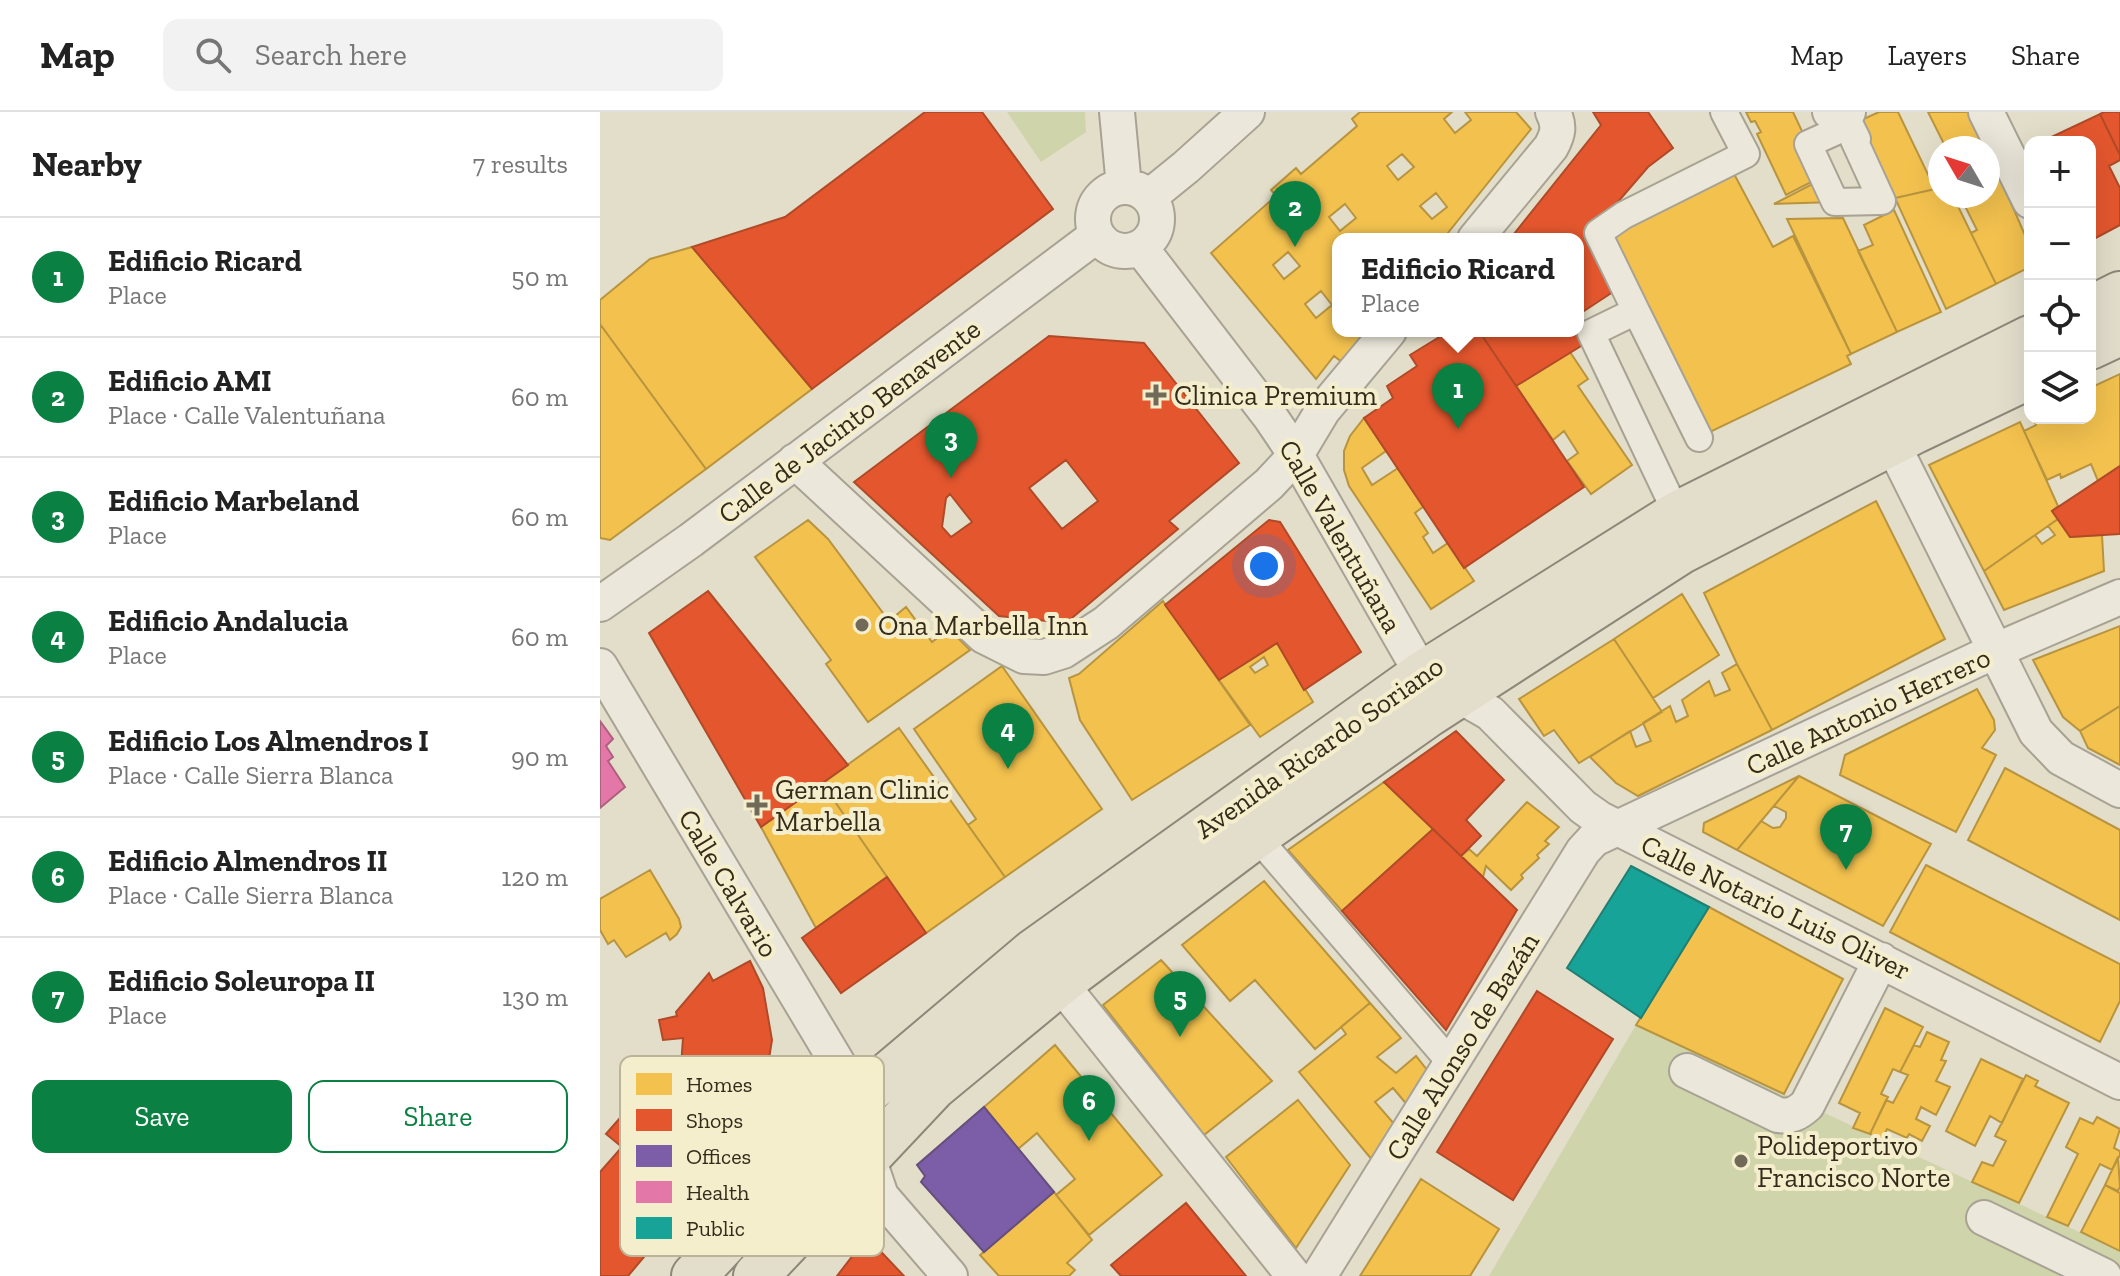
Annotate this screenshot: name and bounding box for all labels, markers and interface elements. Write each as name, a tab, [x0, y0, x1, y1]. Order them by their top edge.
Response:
search box	[163, 19, 723, 91]
text: Map	[40, 32, 115, 78]
icon: search	[191, 33, 235, 77]
text: Search here	[255, 37, 407, 73]
text: Map	[1790, 39, 1844, 72]
text: Layers	[1888, 39, 1967, 72]
text: Share	[2011, 39, 2080, 72]
north arrow	[1928, 136, 2000, 208]
map controls	[2024, 136, 2096, 424]
button: +	[2024, 136, 2096, 208]
text: Nearby	[32, 144, 142, 185]
text: 7 results	[473, 148, 568, 180]
pin: 2	[1269, 181, 1321, 247]
button: −	[2024, 208, 2096, 280]
popup	[1332, 233, 1584, 337]
text: Edificio Ricard	[108, 243, 302, 279]
text: Edificio Ricard	[1361, 251, 1555, 287]
text: 1	[53, 261, 63, 293]
text: 50 m	[511, 261, 568, 293]
text: Place	[108, 279, 167, 311]
button: locate	[2024, 280, 2096, 352]
text: Place	[1361, 287, 1420, 319]
street label: Calle de Jacinto Benavente	[712, 312, 987, 531]
button: layers	[2024, 352, 2096, 424]
text: Edificio AMI	[108, 363, 272, 399]
pin: 1	[1432, 363, 1484, 429]
place label: Clinica Premium	[1174, 379, 1377, 412]
text: 2	[51, 381, 65, 413]
text: 60 m	[511, 381, 568, 413]
marker: Clinica Premium	[1145, 384, 1167, 406]
text: Place · Calle Valentuñana	[108, 399, 386, 431]
pin: 3	[925, 412, 977, 478]
street label: Calle Valentuñana	[1272, 434, 1409, 639]
text: Edificio Marbeland	[108, 483, 359, 519]
text: 3	[51, 501, 65, 533]
text: 60 m	[511, 501, 568, 533]
text: Place	[108, 519, 167, 551]
your location	[1244, 546, 1284, 586]
text: Edificio Andalucia	[108, 603, 348, 639]
place label: Ona Marbella Inn	[878, 609, 1088, 642]
marker: Ona Marbella Inn	[853, 616, 871, 634]
text: 4	[51, 621, 65, 653]
text: 60 m	[511, 621, 568, 653]
text: Place	[108, 639, 167, 671]
street label: Calle Antonio Herrero	[1741, 640, 1995, 782]
street label: Avenida Ricardo Soriano	[1189, 649, 1450, 846]
pin: 4	[982, 703, 1034, 769]
text: Edificio Los Almendros I	[108, 723, 429, 759]
text: 5	[51, 741, 65, 773]
text: 90 m	[511, 741, 568, 773]
text: Place · Calle Sierra Blanca	[108, 759, 394, 791]
place label: German Clinic Marbella	[775, 773, 950, 838]
marker: German Clinic Marbella	[746, 794, 768, 816]
street label: Calle Calvario	[672, 803, 786, 963]
pin: 7	[1820, 804, 1872, 870]
street label: Calle Notario Luis Oliver	[1636, 828, 1916, 987]
text: Edificio Almendros II	[108, 843, 388, 879]
text: 6	[51, 861, 65, 893]
text: 120 m	[501, 861, 568, 893]
text: Place · Calle Sierra Blanca	[108, 879, 394, 911]
street label: Calle Alonso de Bazán	[1379, 926, 1546, 1166]
text: Edificio Soleuropa II	[108, 963, 375, 999]
pin: 5	[1154, 971, 1206, 1037]
text: 7	[52, 981, 64, 1013]
text: 130 m	[502, 981, 568, 1013]
text: Place	[108, 999, 167, 1031]
legend	[620, 1056, 884, 1256]
text: Homes	[686, 1071, 752, 1098]
pin: 6	[1063, 1075, 1115, 1141]
button: Save	[32, 1080, 292, 1153]
button: Share	[308, 1080, 568, 1153]
text: Shops	[686, 1107, 743, 1134]
place label: Polideportivo Francisco Norte	[1757, 1129, 1950, 1194]
text: Offices	[686, 1143, 751, 1170]
marker: Polideportivo Francisco Norte	[1732, 1152, 1750, 1170]
text: Health	[686, 1179, 750, 1206]
text: Public	[686, 1215, 745, 1242]

